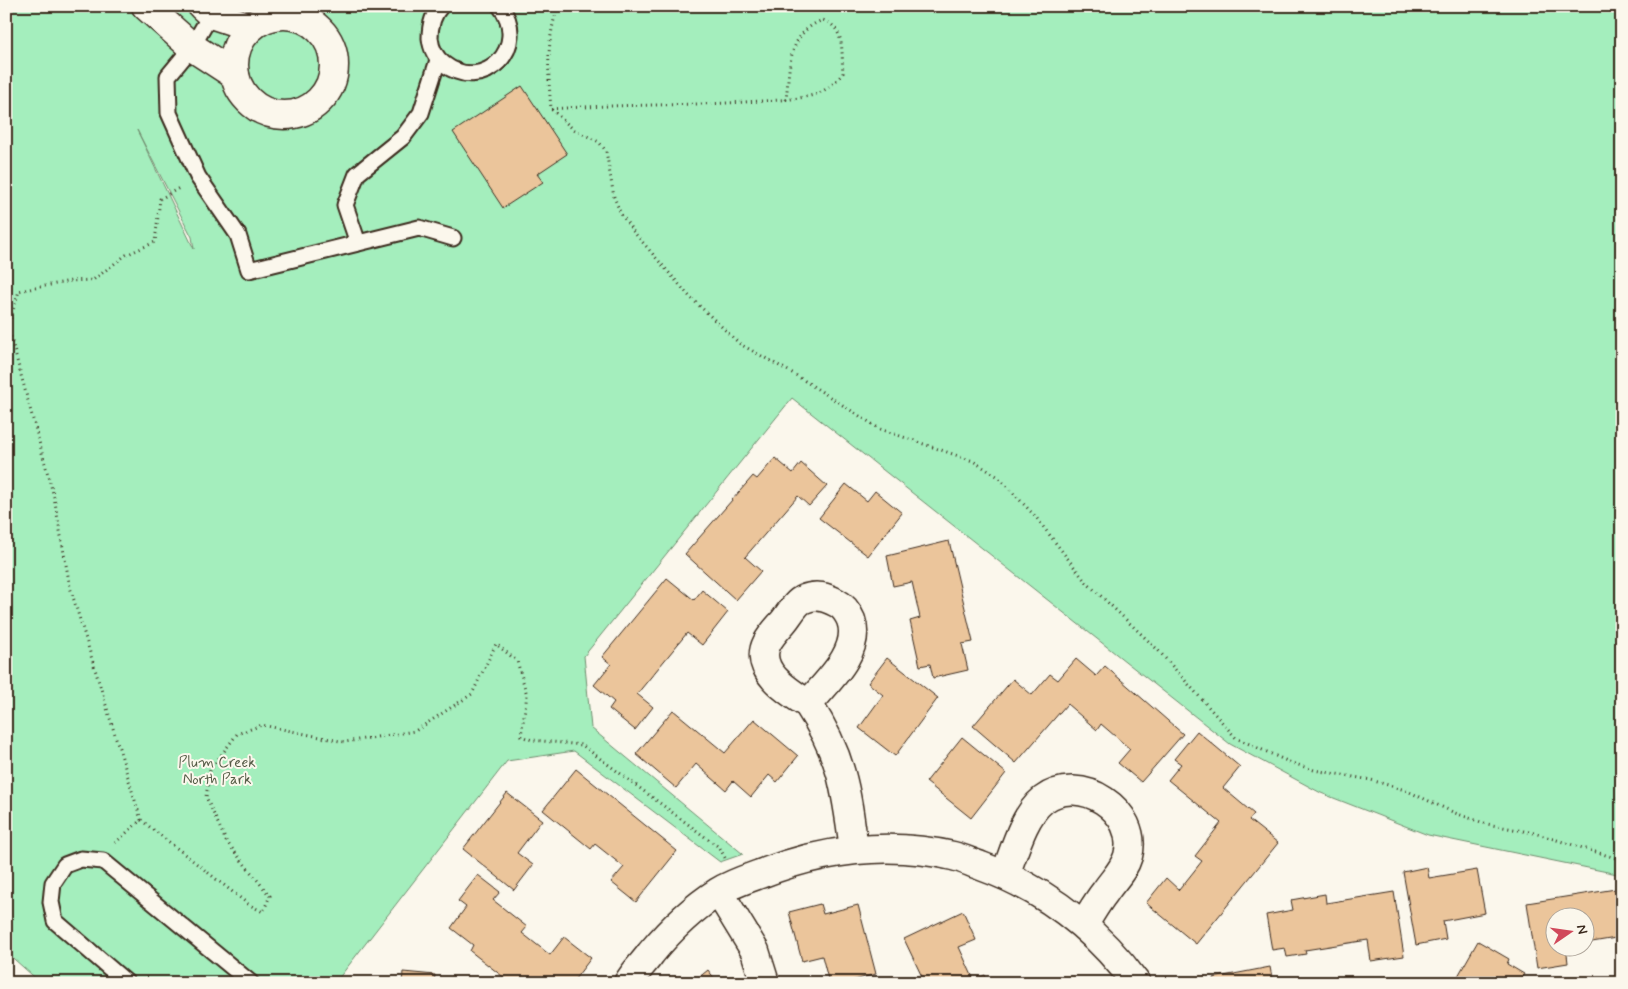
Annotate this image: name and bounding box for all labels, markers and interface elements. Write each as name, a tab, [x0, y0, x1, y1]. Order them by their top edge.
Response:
park label: Plum Creek North Park	[178, 753, 256, 790]
north arrow	[1546, 906, 1596, 956]
text: N	[1572, 923, 1592, 936]

